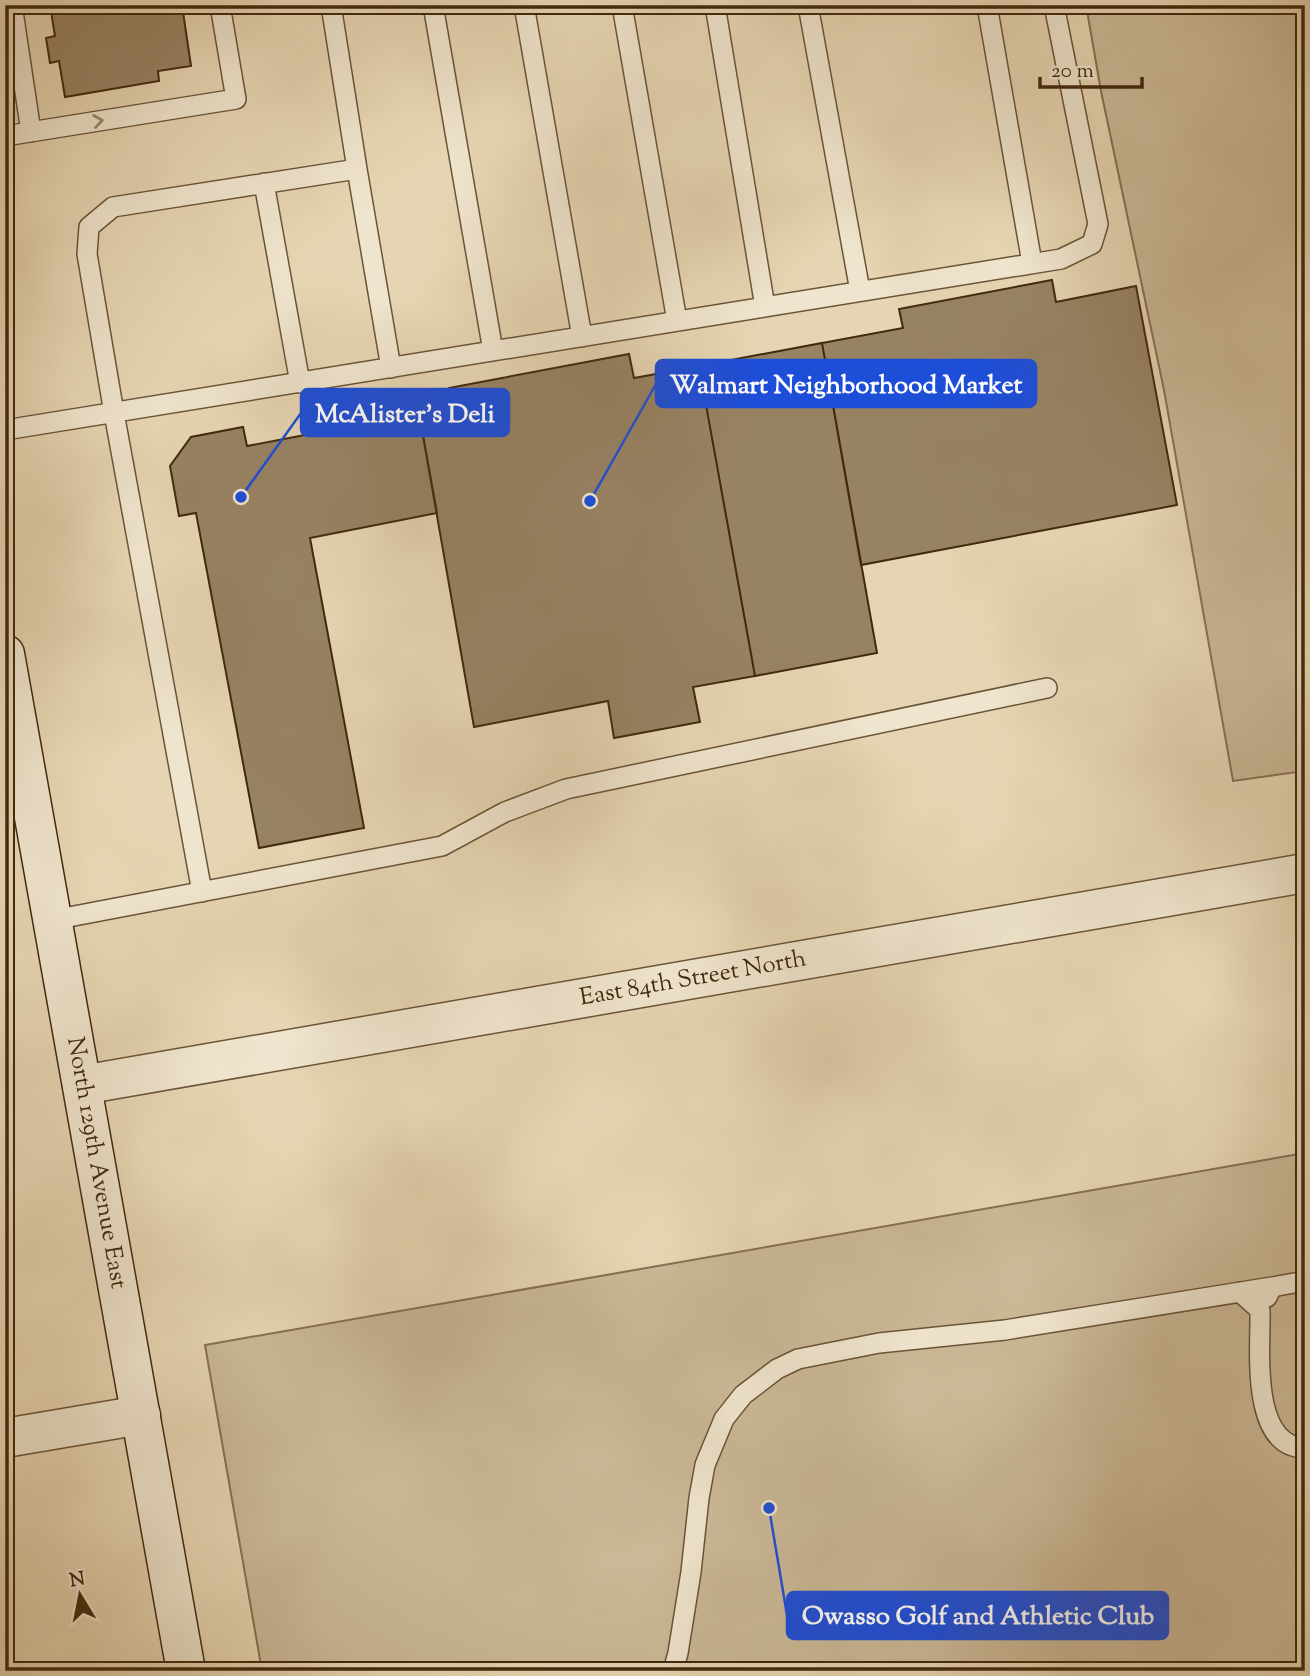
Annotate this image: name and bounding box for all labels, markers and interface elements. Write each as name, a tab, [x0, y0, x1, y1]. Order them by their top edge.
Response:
scale bar	[1040, 46, 1142, 90]
text: 20 m	[1051, 57, 1094, 87]
one-way arrow	[92, 114, 104, 129]
callout: Walmart Neighborhood Market	[656, 360, 1036, 407]
text: Walmart Neighborhood Market	[670, 368, 1022, 405]
callout: McAlister's Deli	[301, 389, 509, 436]
text: McAlister's Deli	[315, 397, 495, 434]
street label: East 84th Street North	[577, 942, 809, 1016]
street label: North 129th Avenue East	[57, 1034, 135, 1292]
north arrow	[46, 1560, 116, 1630]
text: N	[68, 1566, 87, 1595]
callout: Owasso Golf and Athletic Club	[787, 1592, 1168, 1639]
text: Owasso Golf and Athletic Club	[802, 1599, 1154, 1636]

